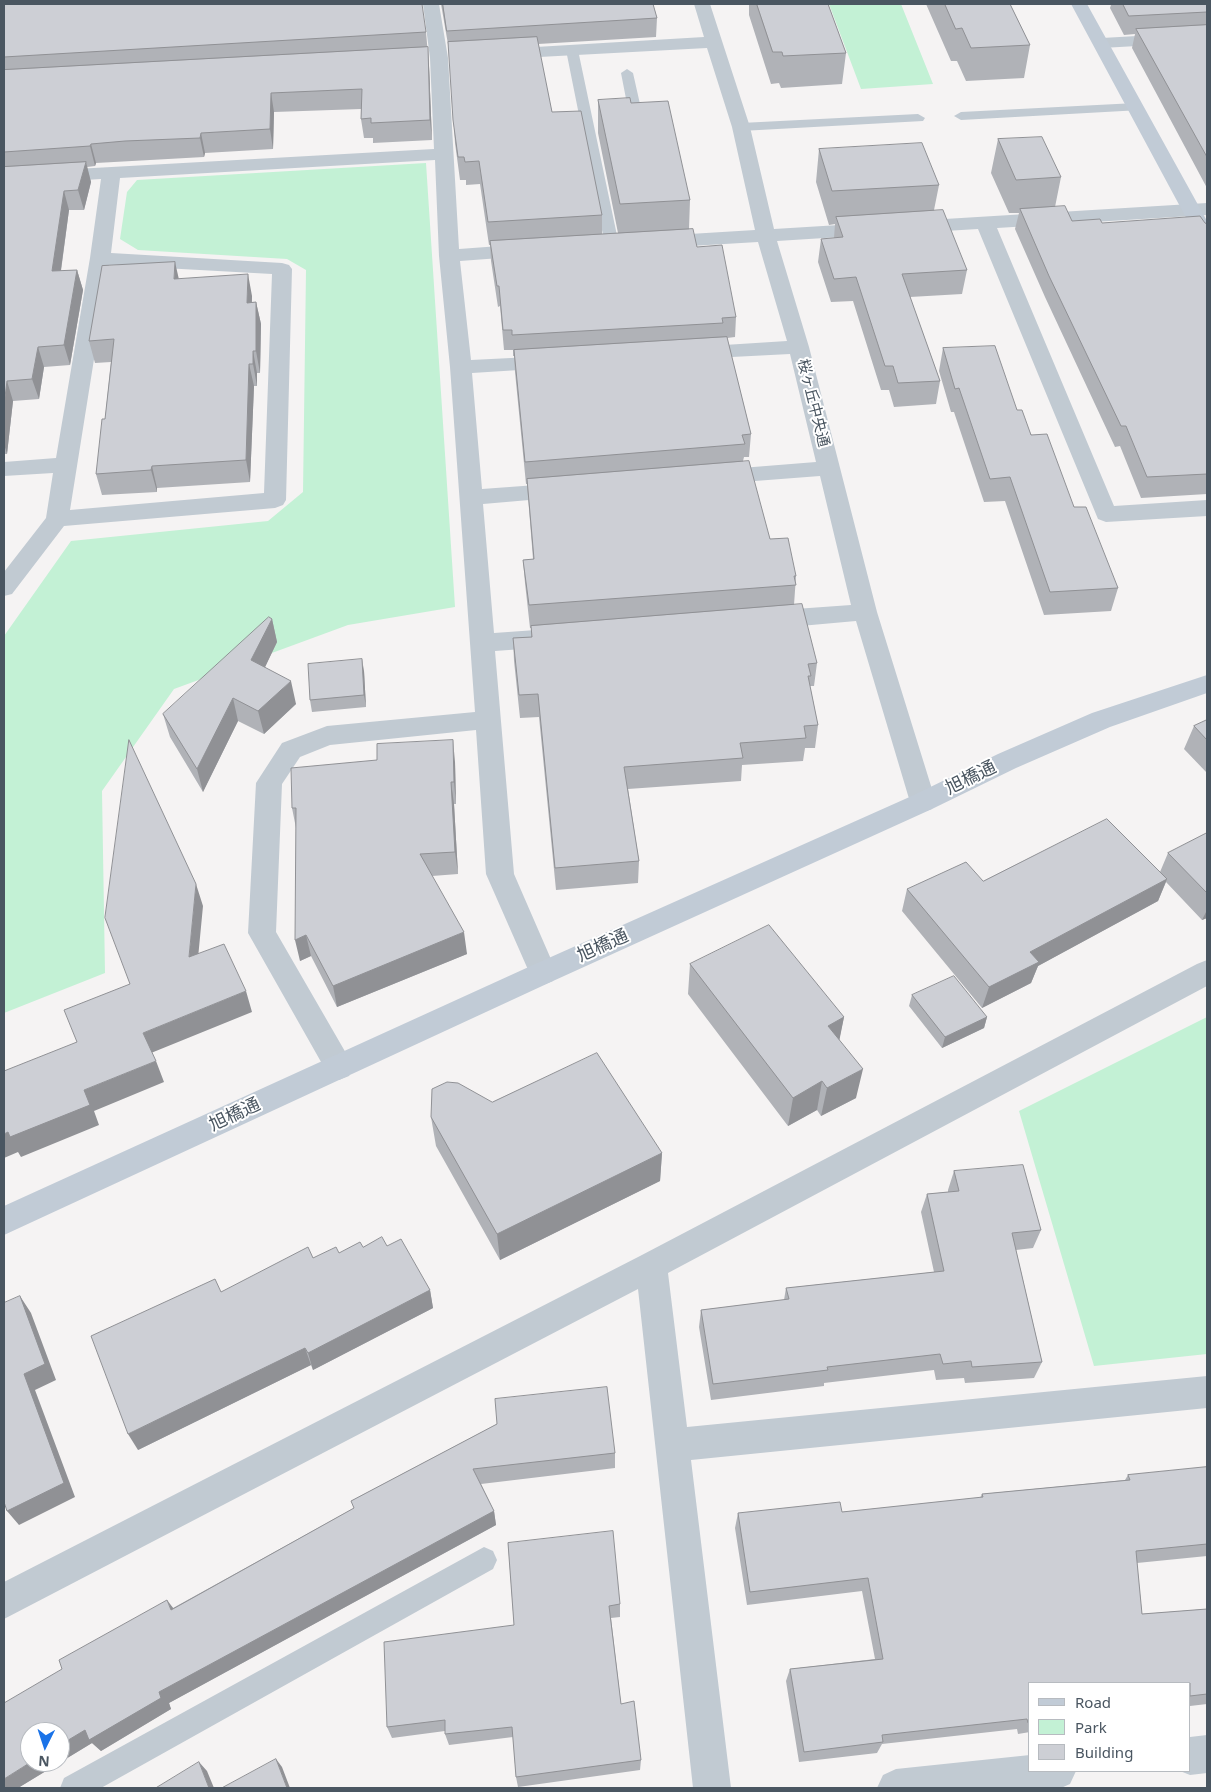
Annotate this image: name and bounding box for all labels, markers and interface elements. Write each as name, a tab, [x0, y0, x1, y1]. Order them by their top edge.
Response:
street label: 桜ヶ丘中央通	[793, 357, 833, 449]
street label: 旭橋通	[942, 756, 1000, 800]
street label: 旭橋通	[574, 925, 632, 967]
street label: 旭橋通	[206, 1094, 264, 1136]
legend	[1028, 1682, 1191, 1772]
text: Road	[1075, 1692, 1111, 1712]
text: Park	[1075, 1717, 1107, 1737]
north arrow	[20, 1722, 70, 1772]
text: Building	[1075, 1742, 1133, 1762]
text: N	[38, 1752, 50, 1771]

